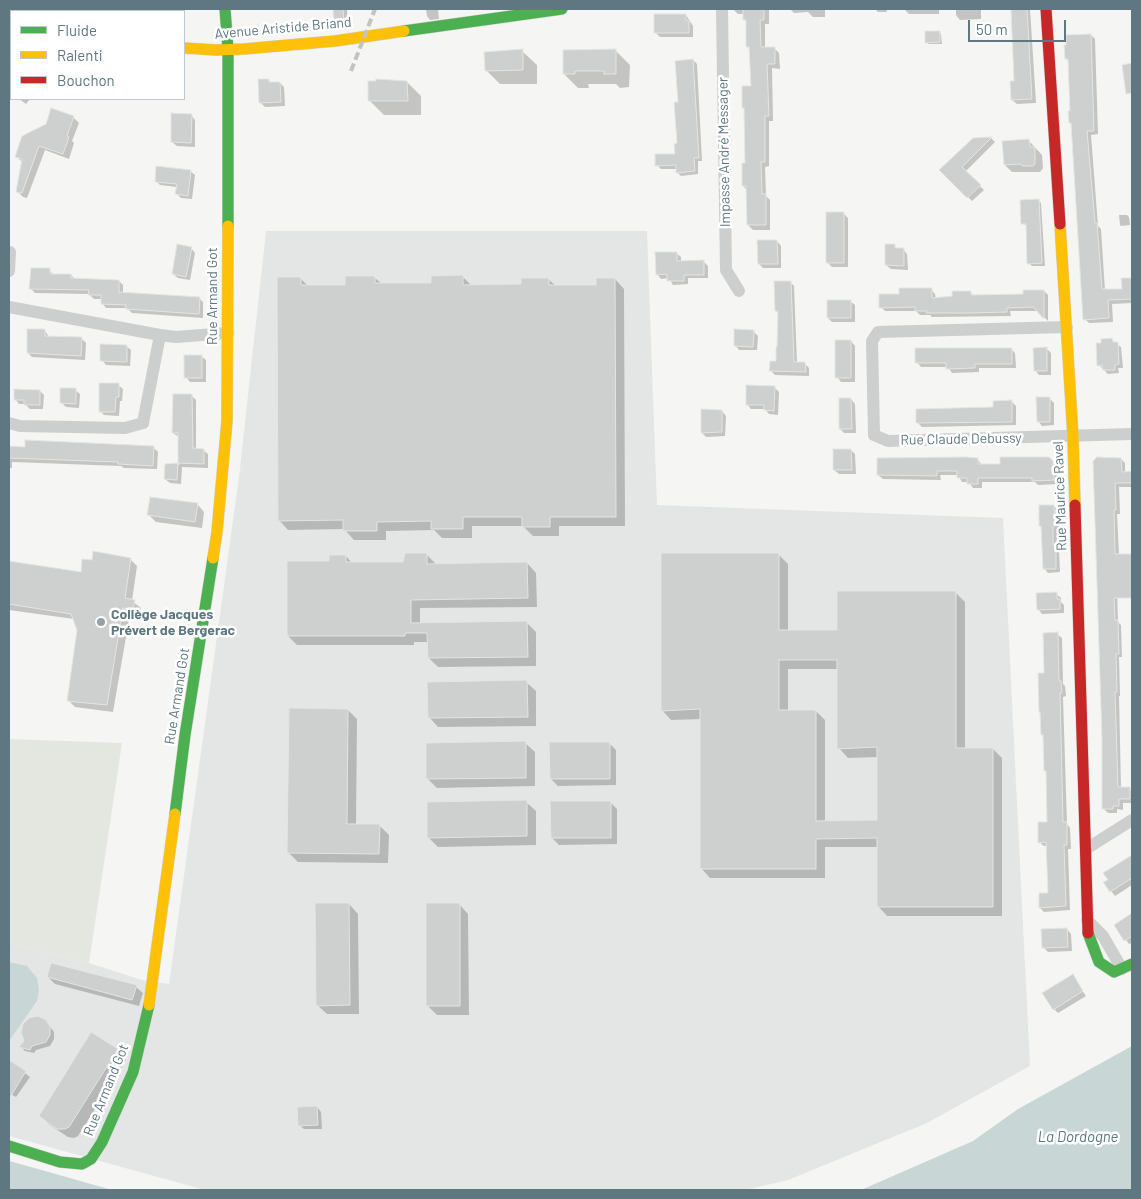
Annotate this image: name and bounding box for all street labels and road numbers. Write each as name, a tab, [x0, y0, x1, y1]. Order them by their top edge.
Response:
street label: Avenue Aristide Briand	[214, 14, 352, 42]
street label: Impasse André Messager	[714, 77, 734, 227]
street label: Rue Armand Got	[204, 247, 220, 345]
street label: Rue Claude Debussy	[900, 430, 1022, 448]
street label: Rue Maurice Ravel	[1050, 441, 1070, 551]
street label: Rue Armand Got	[161, 646, 193, 746]
street label: Rue Armand Got	[80, 1042, 132, 1138]

